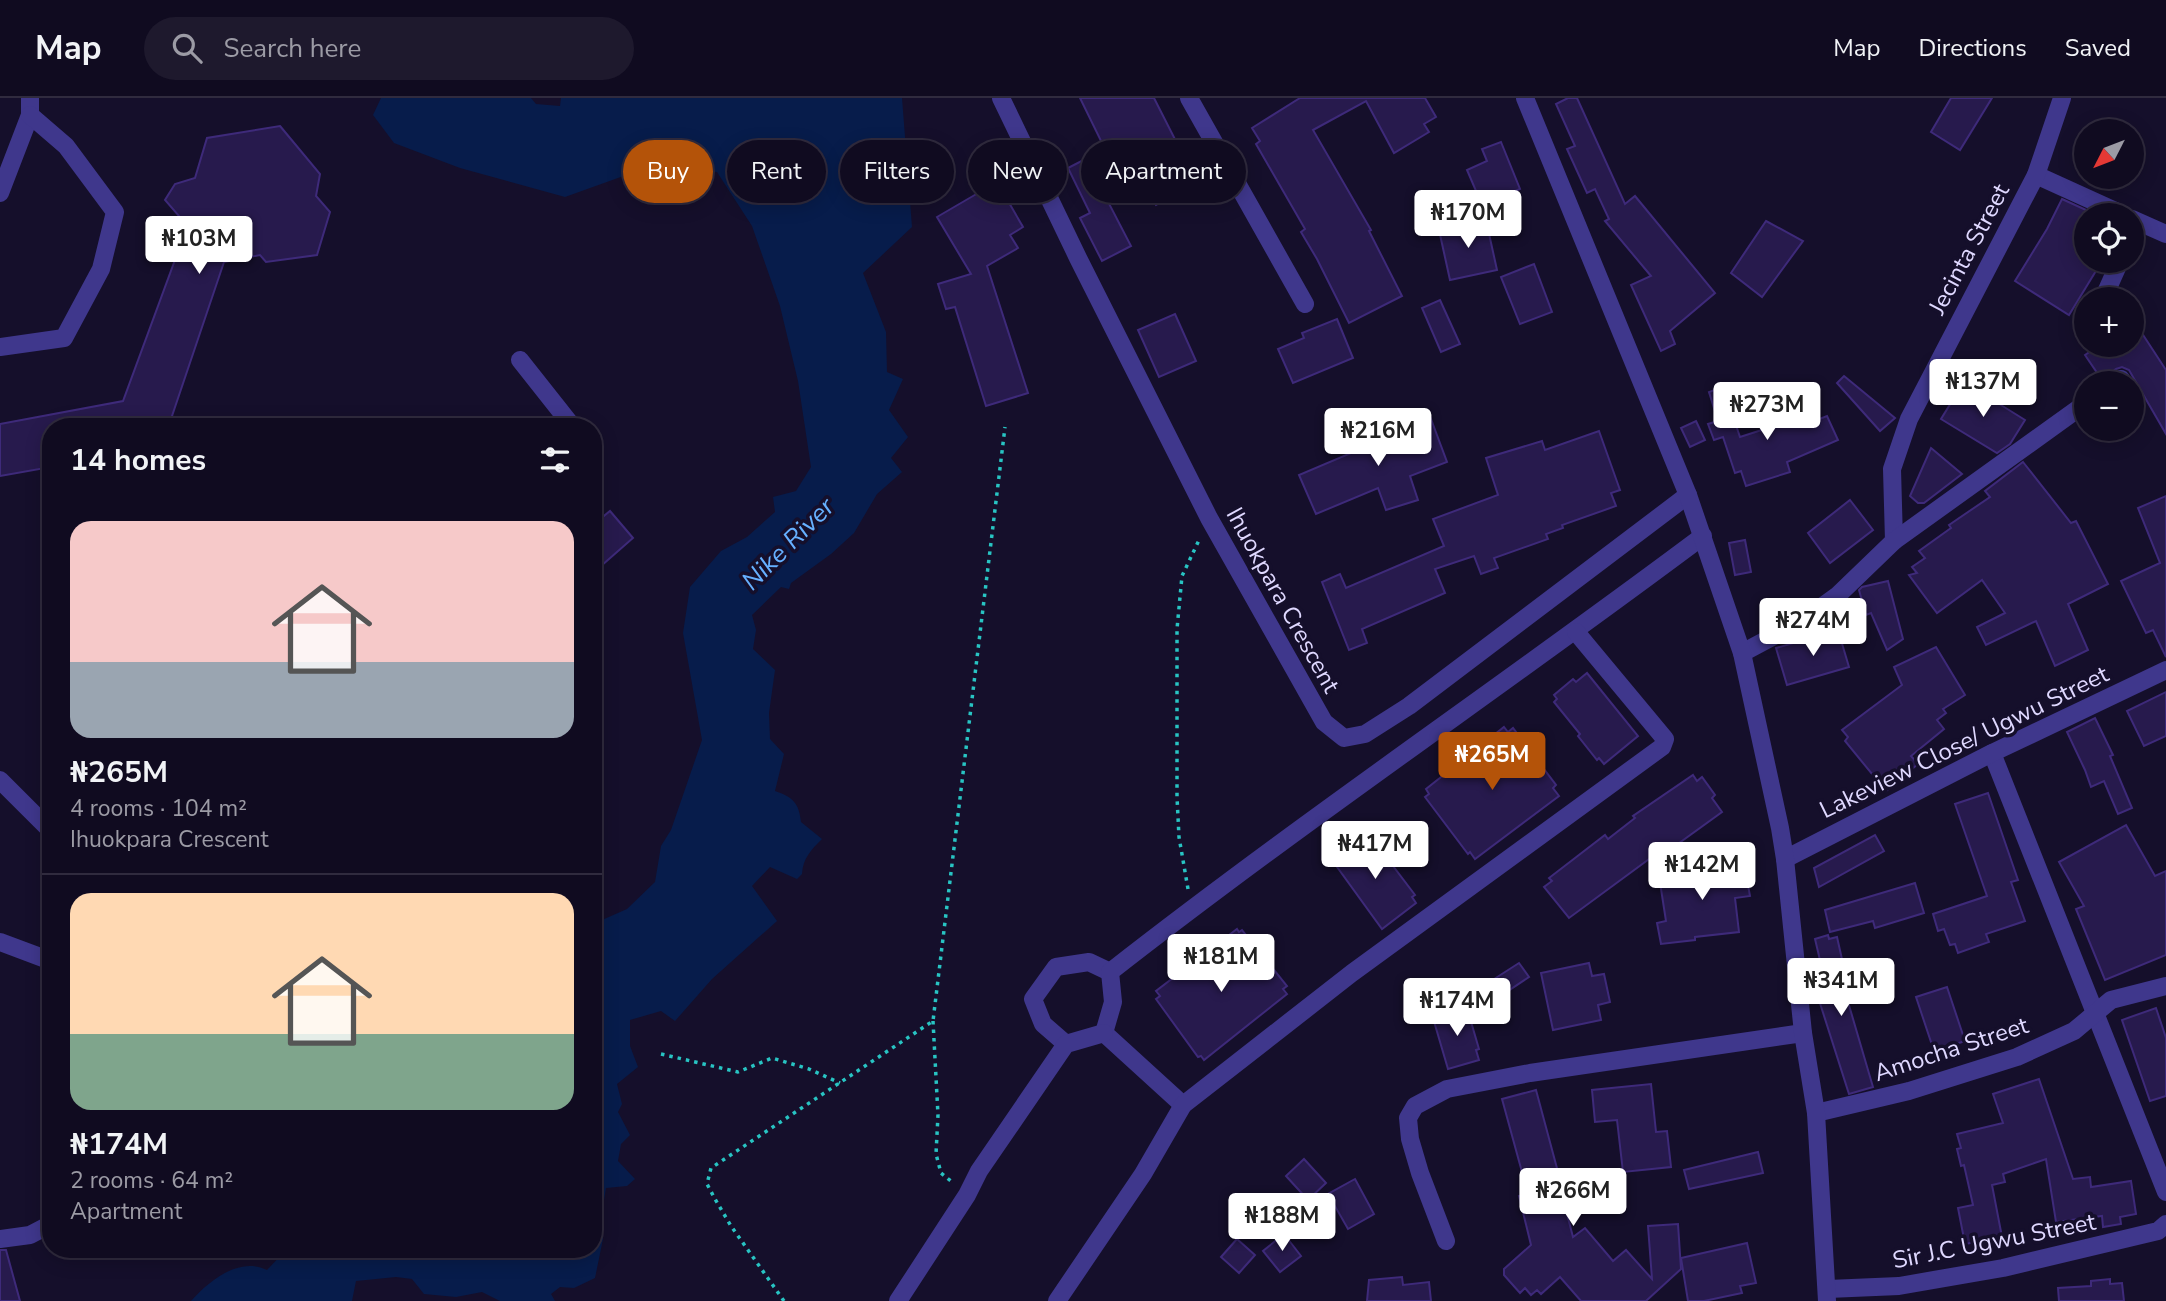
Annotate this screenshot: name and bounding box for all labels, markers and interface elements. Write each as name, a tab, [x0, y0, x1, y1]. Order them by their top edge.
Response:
search box	[144, 17, 634, 80]
text: Map	[35, 26, 102, 71]
icon: search	[168, 29, 206, 67]
text: Search here	[224, 31, 361, 66]
text: Map	[1833, 32, 1880, 64]
text: Directions	[1918, 32, 2027, 64]
text: Saved	[2065, 32, 2131, 64]
north arrow	[2074, 119, 2144, 189]
map controls	[2074, 119, 2144, 441]
chip: Buy	[623, 140, 713, 203]
chip: Rent	[727, 140, 826, 203]
chip: Filters	[840, 140, 954, 203]
chip: New	[968, 140, 1067, 203]
chip: Apartment	[1081, 140, 1246, 203]
street label: Jecinta Street	[1921, 178, 2017, 321]
pin: ₦170M	[1419, 190, 1517, 250]
text: ₦170M	[1430, 197, 1506, 228]
button: locate	[2074, 203, 2144, 273]
pin: ₦103M	[150, 216, 248, 276]
text: ₦103M	[161, 223, 237, 254]
button: +	[2074, 287, 2144, 357]
pin: ₦137M	[1934, 360, 2032, 419]
text: ₦137M	[1945, 366, 2021, 397]
button: −	[2074, 371, 2144, 441]
pin: ₦273M	[1718, 382, 1816, 442]
text: ₦273M	[1729, 389, 1805, 420]
pin: ₦216M	[1329, 408, 1427, 468]
text: ₦216M	[1340, 415, 1416, 446]
text: 14 homes	[70, 440, 206, 481]
icon: filters	[536, 441, 574, 479]
water label: Nike River	[734, 489, 843, 598]
street label: Ihuokpara Crescent	[1219, 502, 1348, 699]
icon: home	[259, 566, 385, 692]
pin: ₦274M	[1764, 598, 1862, 658]
text: ₦274M	[1775, 605, 1851, 636]
street label: Lakeview Close/ Ugwu Street	[1814, 658, 2114, 826]
pin: ₦265M	[1443, 732, 1541, 792]
text: ₦265M	[1454, 739, 1530, 770]
text: ₦265M	[70, 752, 168, 793]
text: 4 rooms · 104 m²	[70, 793, 247, 824]
pin: ₦417M	[1326, 822, 1424, 881]
text: Ihuokpara Crescent	[70, 824, 269, 855]
text: ₦417M	[1337, 828, 1413, 859]
pin: ₦142M	[1653, 842, 1751, 902]
text: ₦142M	[1664, 849, 1740, 880]
pin: ₦181M	[1172, 934, 1270, 994]
icon: home	[259, 938, 385, 1064]
text: ₦181M	[1183, 941, 1259, 972]
pin: ₦341M	[1792, 958, 1890, 1018]
text: ₦341M	[1803, 965, 1879, 996]
pin: ₦174M	[1408, 978, 1506, 1038]
text: ₦174M	[1419, 985, 1495, 1016]
street label: Amocha Street	[1870, 1009, 2033, 1089]
text: ₦174M	[70, 1124, 168, 1165]
text: 2 rooms · 64 m²	[70, 1165, 233, 1196]
pin: ₦266M	[1524, 1168, 1622, 1228]
text: ₦266M	[1535, 1175, 1611, 1206]
pin: ₦188M	[1233, 1194, 1331, 1253]
text: Apartment	[70, 1196, 182, 1227]
text: ₦188M	[1244, 1200, 1320, 1231]
street label: Sir J.C Ugwu Street	[1890, 1206, 2099, 1276]

